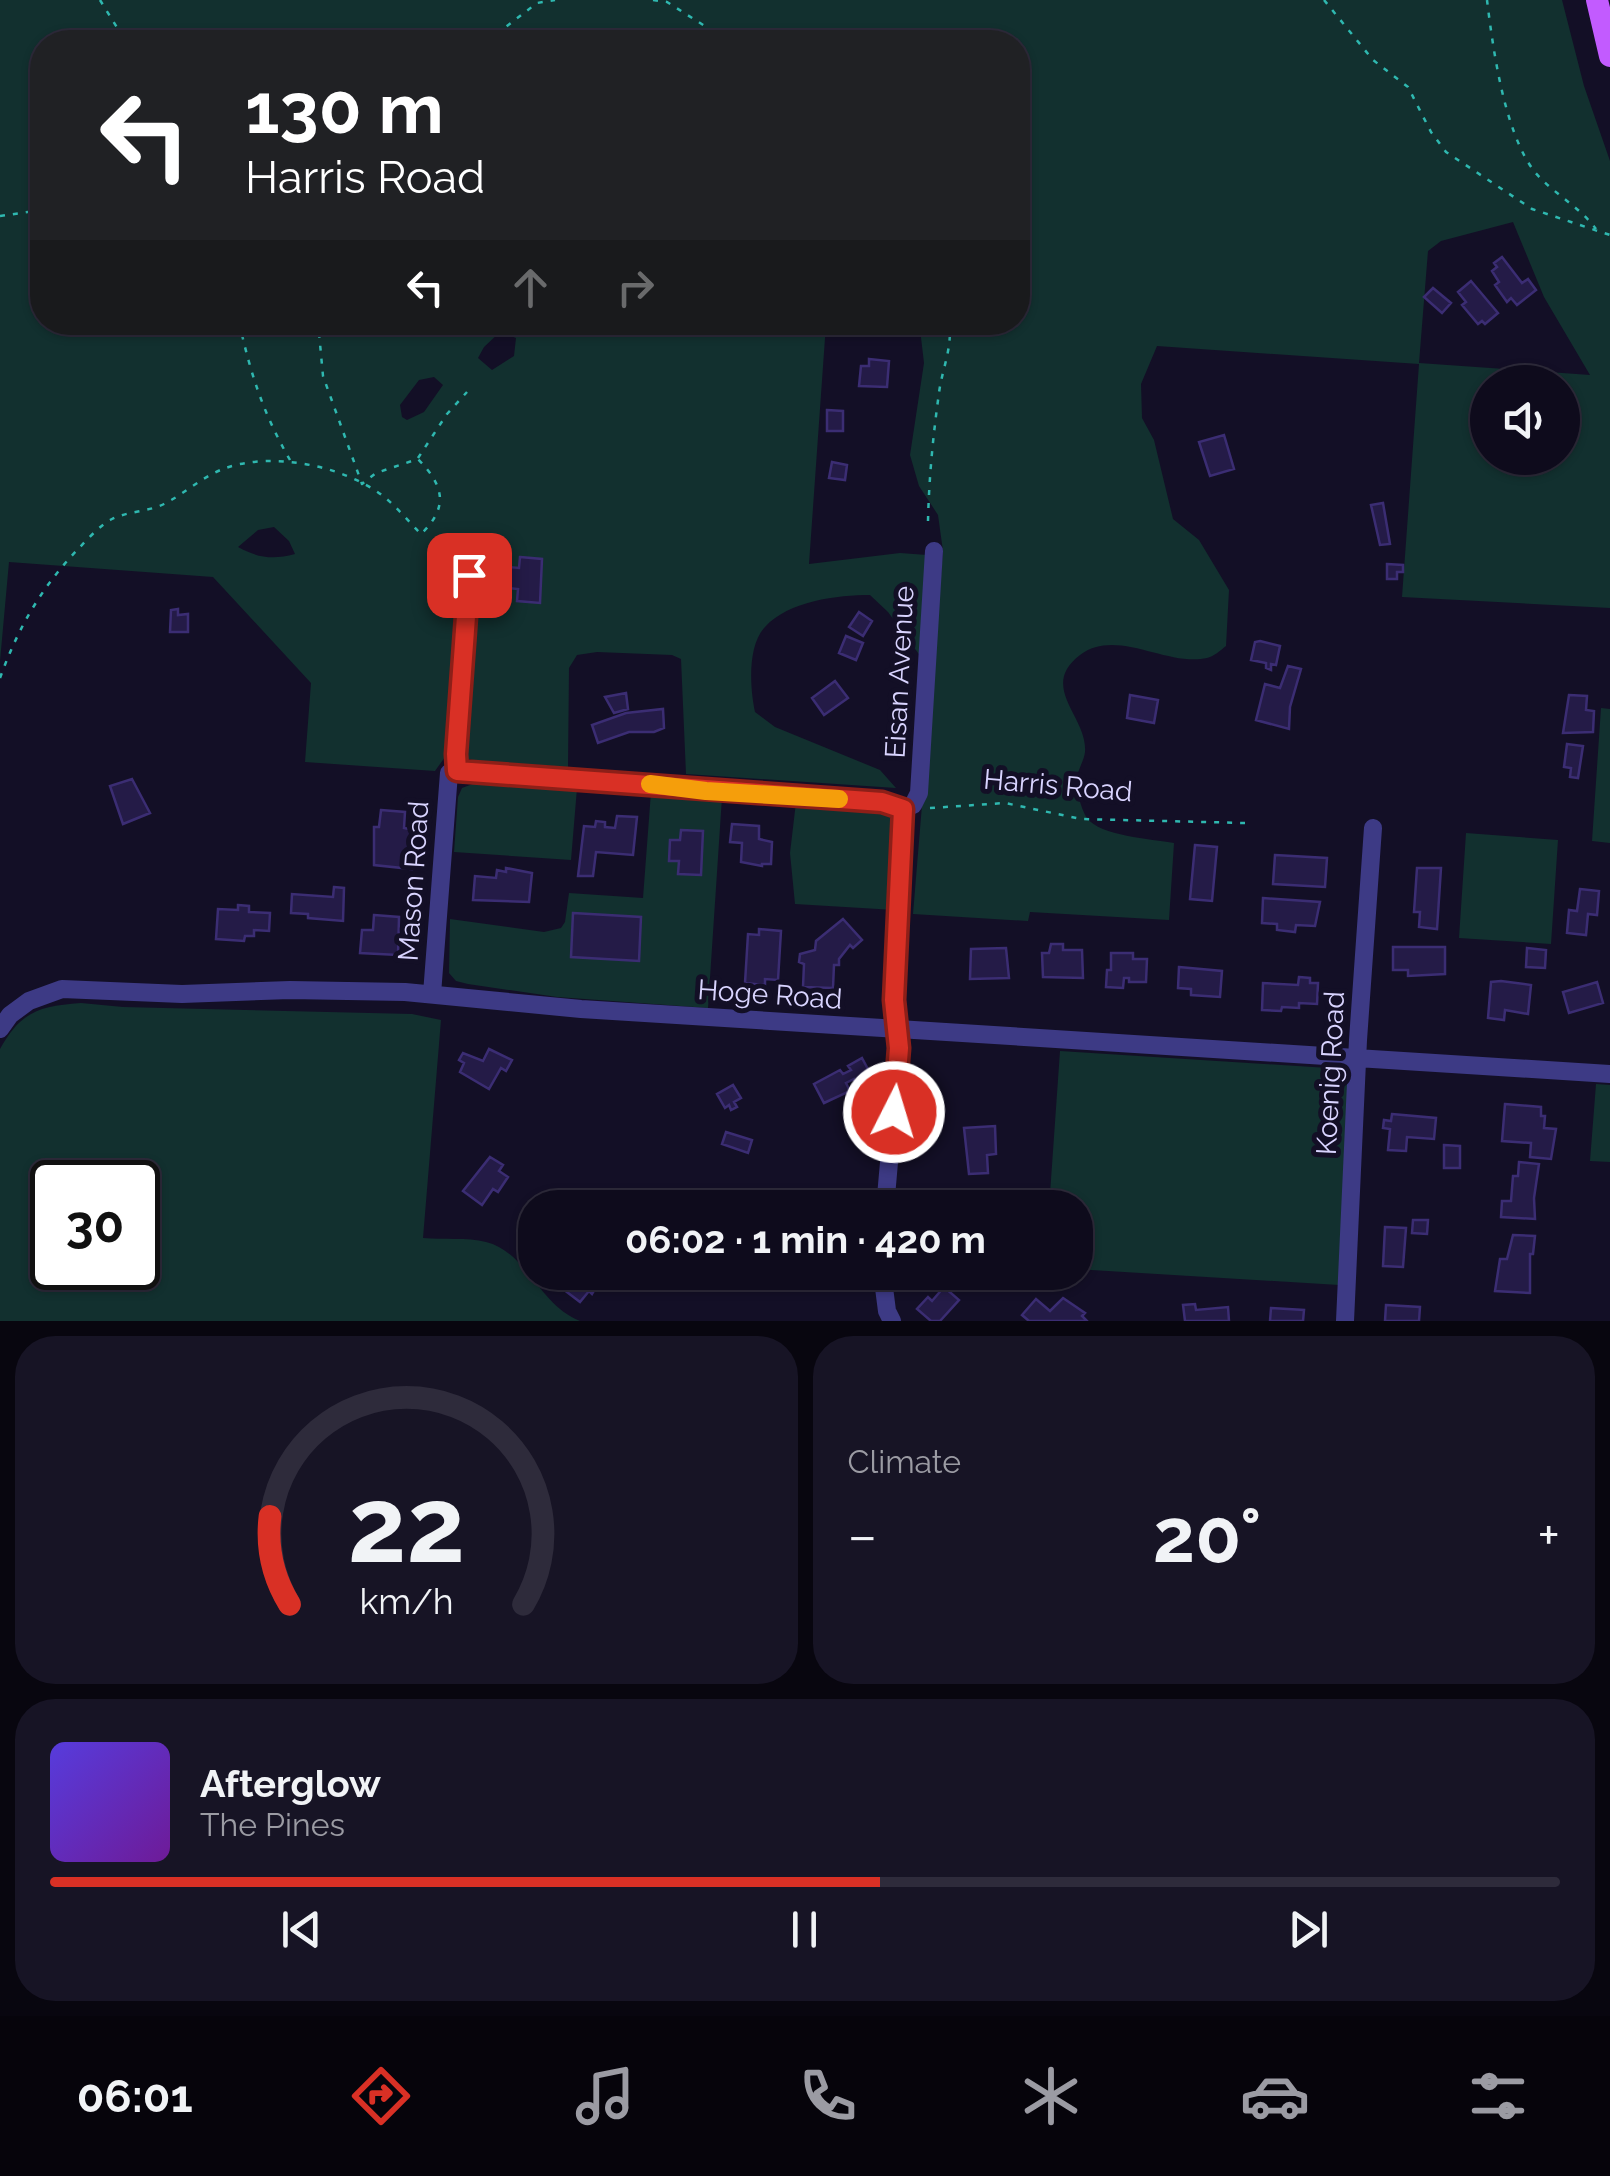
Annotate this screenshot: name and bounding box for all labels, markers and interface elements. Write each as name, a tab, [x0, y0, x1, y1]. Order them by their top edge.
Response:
text: 130 m	[245, 67, 444, 149]
icon: left	[80, 70, 210, 200]
text: Harris Road	[245, 151, 485, 204]
icon: left	[398, 260, 453, 315]
icon: ahead	[503, 260, 558, 315]
icon: right	[608, 260, 663, 315]
map controls	[1470, 365, 1580, 475]
button: sound	[1470, 365, 1580, 475]
pin	[427, 533, 512, 618]
icon: arrive	[442, 548, 497, 603]
street label: Eisan Avenue	[879, 585, 920, 759]
street label: Harris Road	[982, 763, 1134, 808]
street label: Mason Road	[391, 800, 436, 962]
street label: Hoge Road	[696, 973, 844, 1016]
street label: Koenig Road	[1310, 990, 1351, 1156]
position arrow	[842, 1060, 946, 1164]
speed limit sign: 30	[30, 1160, 160, 1290]
text: 06:02 · 1 min · 420 m	[625, 1217, 986, 1262]
text: Climate	[848, 1443, 961, 1480]
text: 22	[348, 1464, 465, 1586]
text: 20°	[1153, 1491, 1261, 1580]
text: −	[848, 1503, 877, 1568]
text: +	[1537, 1503, 1560, 1568]
text: km/h	[359, 1580, 453, 1622]
text: Afterglow	[200, 1761, 381, 1806]
text: The Pines	[200, 1806, 345, 1843]
icon: previous	[274, 1902, 329, 1957]
icon: pause	[777, 1902, 832, 1957]
icon: next	[1281, 1902, 1336, 1957]
icon: directions	[346, 2061, 416, 2131]
icon: music	[570, 2061, 640, 2131]
icon: phone	[793, 2061, 863, 2131]
icon: climate	[1016, 2061, 1086, 2131]
icon: car	[1240, 2061, 1310, 2131]
icon: filters	[1463, 2061, 1533, 2131]
text: 06:01	[77, 2070, 193, 2123]

